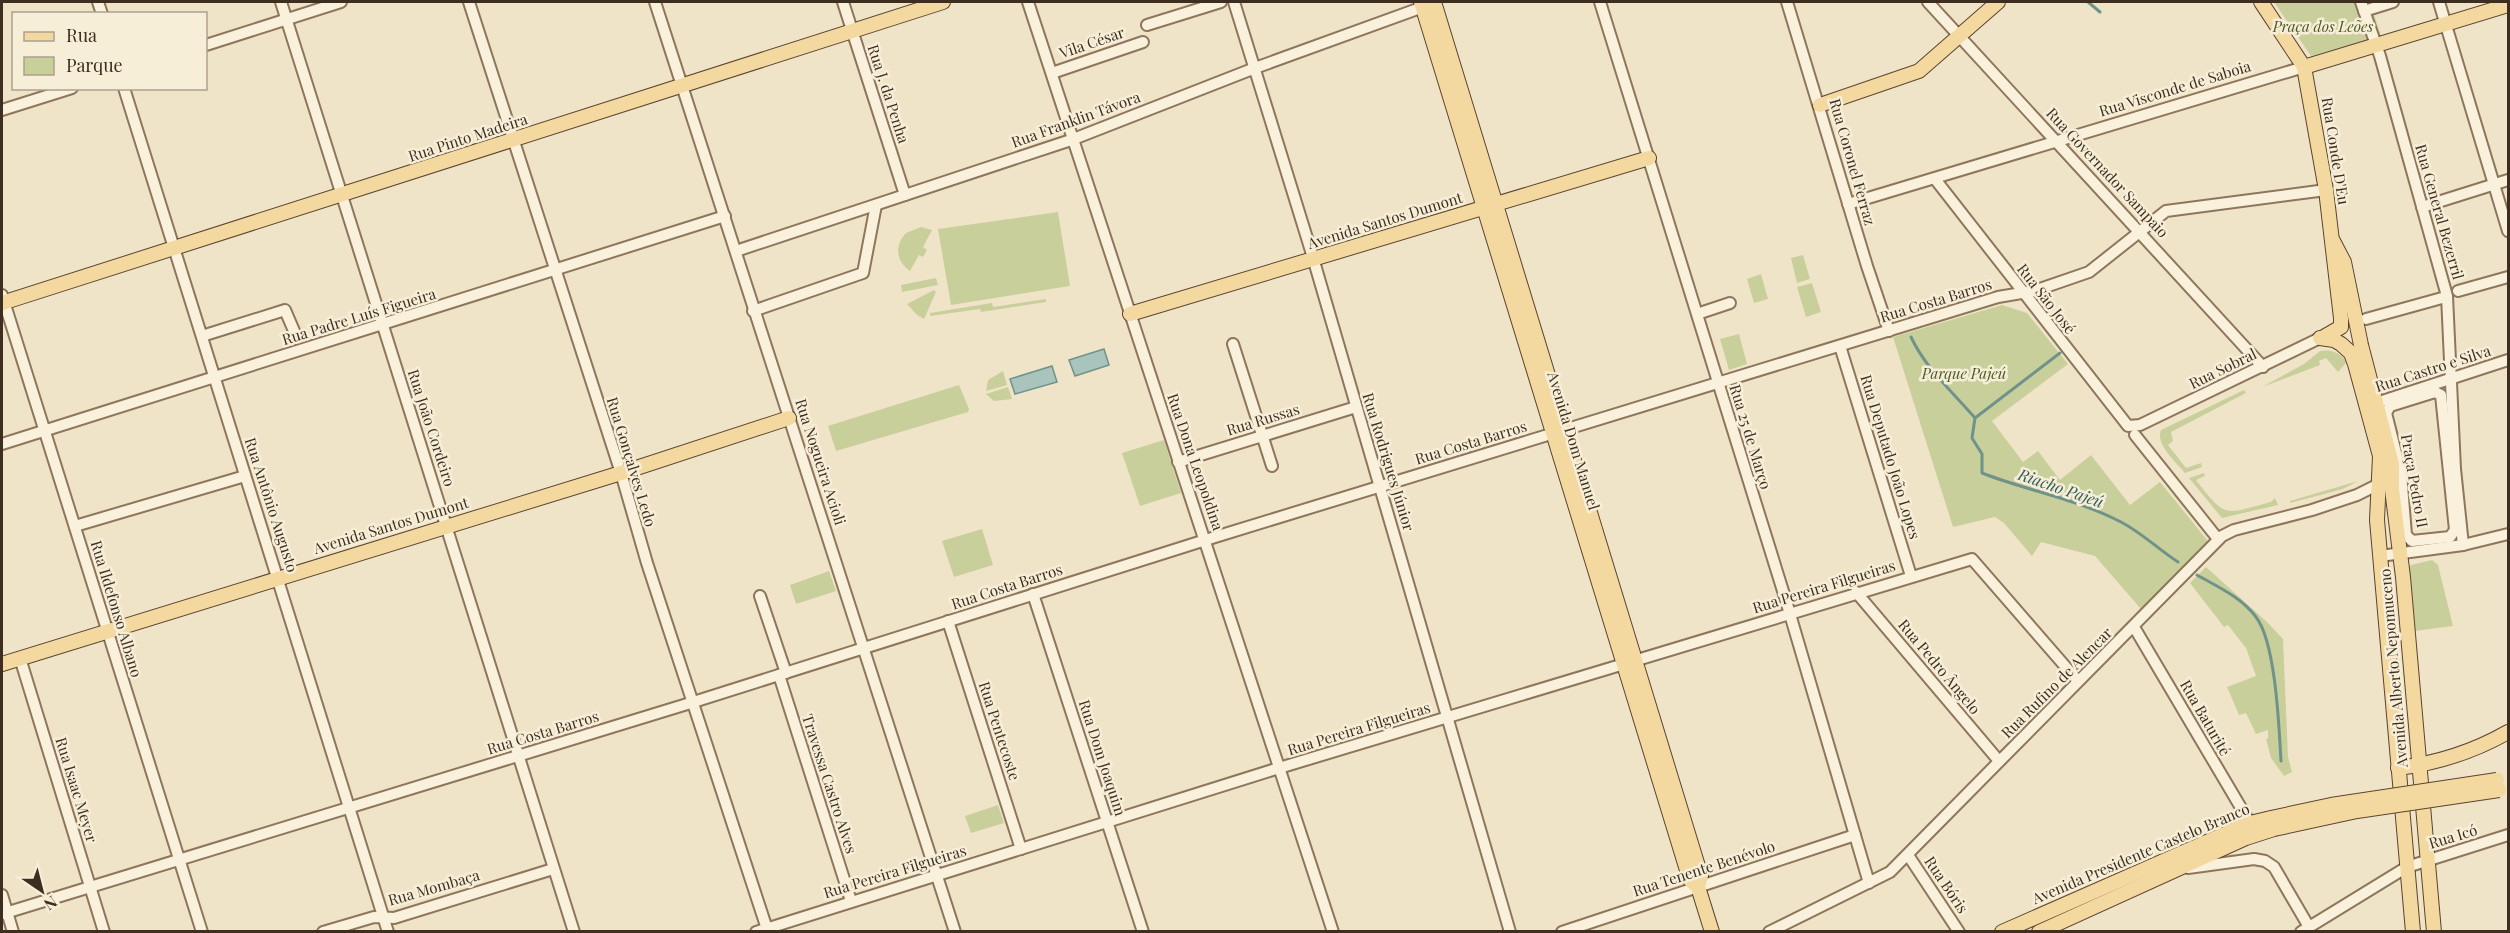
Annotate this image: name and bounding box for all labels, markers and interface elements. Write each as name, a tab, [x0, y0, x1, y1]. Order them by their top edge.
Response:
legend	[12, 12, 207, 90]
park label: Praça dos Leões	[2272, 16, 2374, 36]
street label: Vila César	[1056, 22, 1127, 63]
text: Rua	[66, 23, 97, 47]
street label: Rua J. da Penha	[864, 42, 915, 146]
text: Parque	[66, 53, 123, 77]
street label: Rua Visconde de Saboia	[2096, 55, 2254, 121]
street label: Rua Franklin Távora	[1008, 86, 1143, 152]
street label: Rua Coronel Ferraz	[1825, 96, 1881, 227]
street label: Rua Conde D'Eu	[2318, 96, 2354, 206]
street label: Rua Governador Sampaio	[2042, 103, 2173, 242]
street label: Rua Pinto Madeira	[406, 108, 530, 166]
street label: Rua General Bezerril	[2411, 142, 2469, 282]
street label: Avenida Santos Dumont	[1304, 187, 1465, 253]
street label: Rua São José	[2013, 259, 2081, 338]
street label: Rua Costa Barros	[1877, 274, 1994, 327]
street label: Rua Padre Luís Figueira	[279, 283, 439, 349]
street label: Rua Castro e Silva	[2372, 340, 2494, 396]
street label: Rua Sobral	[2186, 343, 2260, 393]
park label: Parque Pajeú	[1921, 363, 2006, 383]
street label: Rua João Cordeiro	[404, 367, 460, 489]
street label: Avenida Dom Manuel	[1543, 368, 1604, 512]
street label: Rua Deputado João Lopes	[1856, 372, 1926, 541]
street label: Rua 25 de Março	[1725, 382, 1776, 492]
street label: Rua Rodrigues Júnior	[1358, 390, 1420, 534]
street label: Rua Dona Leopoldina	[1163, 391, 1229, 533]
street label: Rua Gonçalves Ledo	[603, 394, 661, 529]
street label: Rua Nogueira Acioli	[791, 396, 851, 528]
street label: Rua Russas	[1224, 398, 1302, 440]
street label: Rua Costa Barros	[1412, 416, 1529, 469]
street label: Praça Pedro II	[2397, 432, 2433, 529]
street label: Rua Antônio Augusto	[241, 435, 303, 574]
water label: Riacho Pajeú	[2015, 463, 2107, 512]
street label: Avenida Santos Dumont	[310, 492, 471, 558]
street label: Rua Ildefonso Albano	[87, 538, 147, 679]
street label: Rua Pereira Filgueiras	[1750, 555, 1898, 617]
street label: Rua Costa Barros	[949, 559, 1065, 613]
street label: Avenida Alberto Nepomuceno	[2374, 568, 2412, 769]
street label: Rua Pedro Ângelo	[1894, 615, 1985, 718]
street label: Rua Rufino de Alencar	[1996, 622, 2116, 742]
street label: Rua Baturité	[2176, 676, 2236, 759]
street label: Rua Pentecoste	[975, 679, 1025, 783]
street label: Rua Dom Joaquim	[1075, 697, 1131, 819]
street label: Rua Pereira Filgueiras	[1285, 697, 1433, 759]
street label: Rua Costa Barros	[484, 706, 601, 759]
street label: Travessa Castro Alves	[798, 711, 862, 856]
street label: Rua Isaac Meyer	[51, 735, 103, 845]
street label: Avenida Presidente Castelo Branco	[2028, 798, 2252, 908]
street label: Rua Icó	[2426, 819, 2479, 853]
street label: Rua Tenente Benévolo	[1630, 836, 1777, 901]
street label: Rua Pereira Filgueiras	[821, 840, 969, 902]
street label: Rua Bóris	[1920, 852, 1973, 917]
north arrow	[12, 861, 72, 921]
street label: Rua Mombaça	[386, 864, 482, 910]
text: N	[40, 892, 62, 916]

